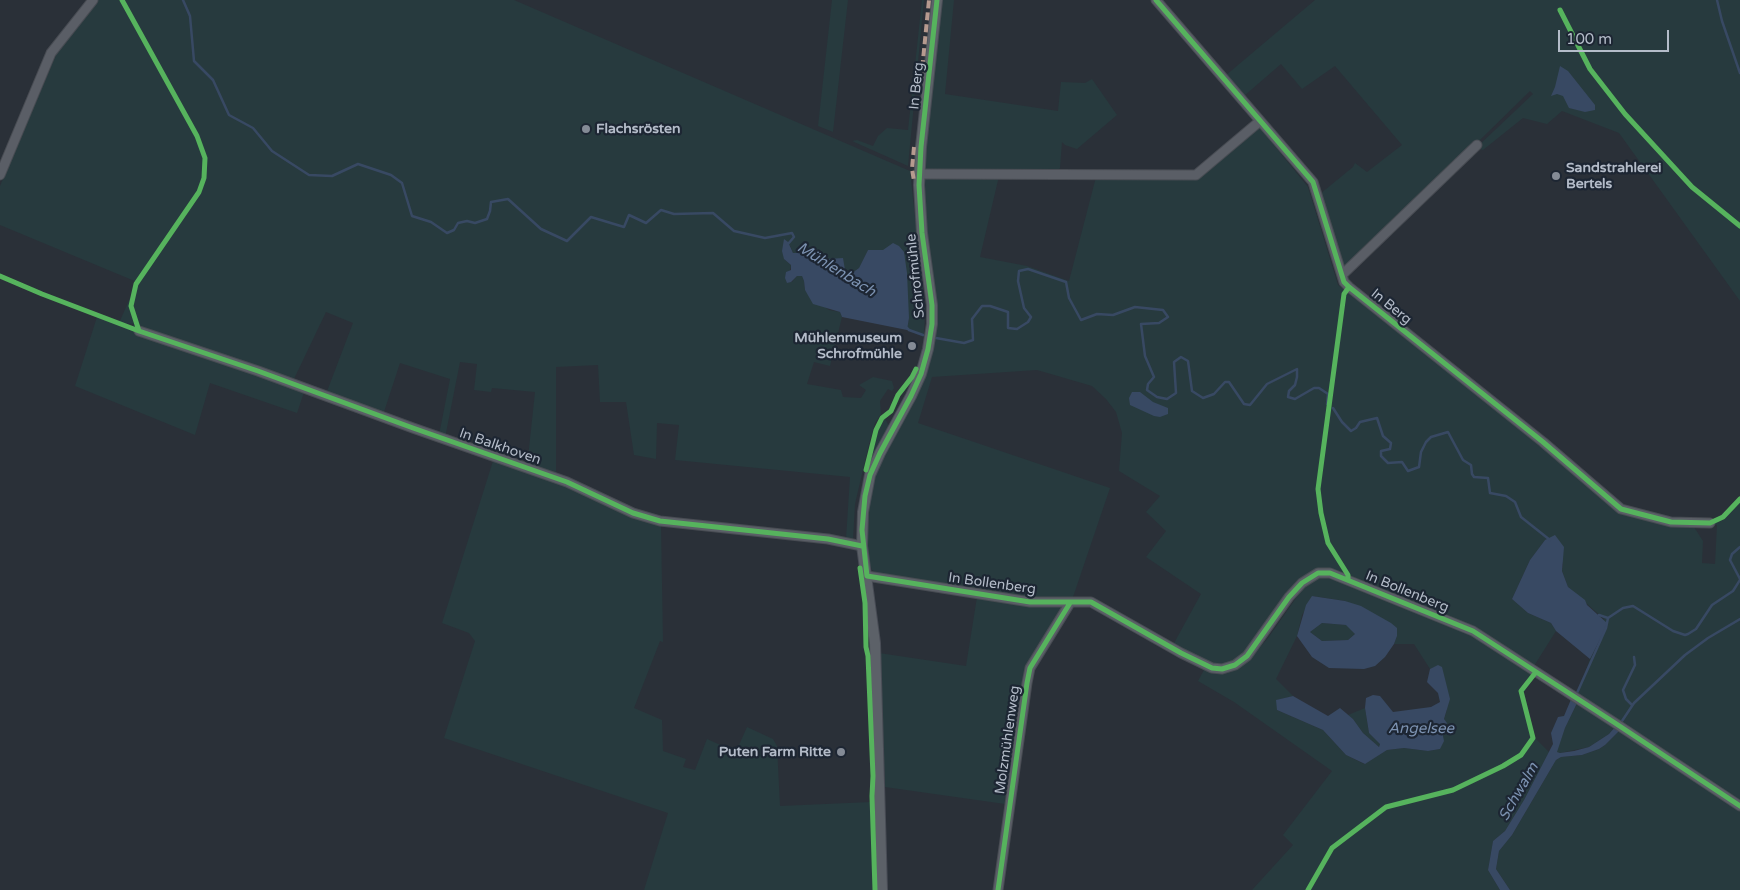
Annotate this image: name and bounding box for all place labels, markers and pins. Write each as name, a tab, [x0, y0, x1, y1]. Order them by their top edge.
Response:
place label: Flachsrösten	[596, 121, 681, 137]
marker: Flachsrösten	[580, 123, 592, 135]
place label: Sandstrahlerei Bertels	[1566, 160, 1662, 192]
marker: Sandstrahlerei Bertels	[1550, 170, 1562, 182]
place label: Mühlenmuseum Schrofmühle	[794, 330, 902, 362]
marker: Mühlenmuseum Schrofmühle	[906, 340, 918, 352]
place label: Puten Farm Ritte	[719, 744, 831, 760]
marker: Puten Farm Ritte	[835, 746, 847, 758]

